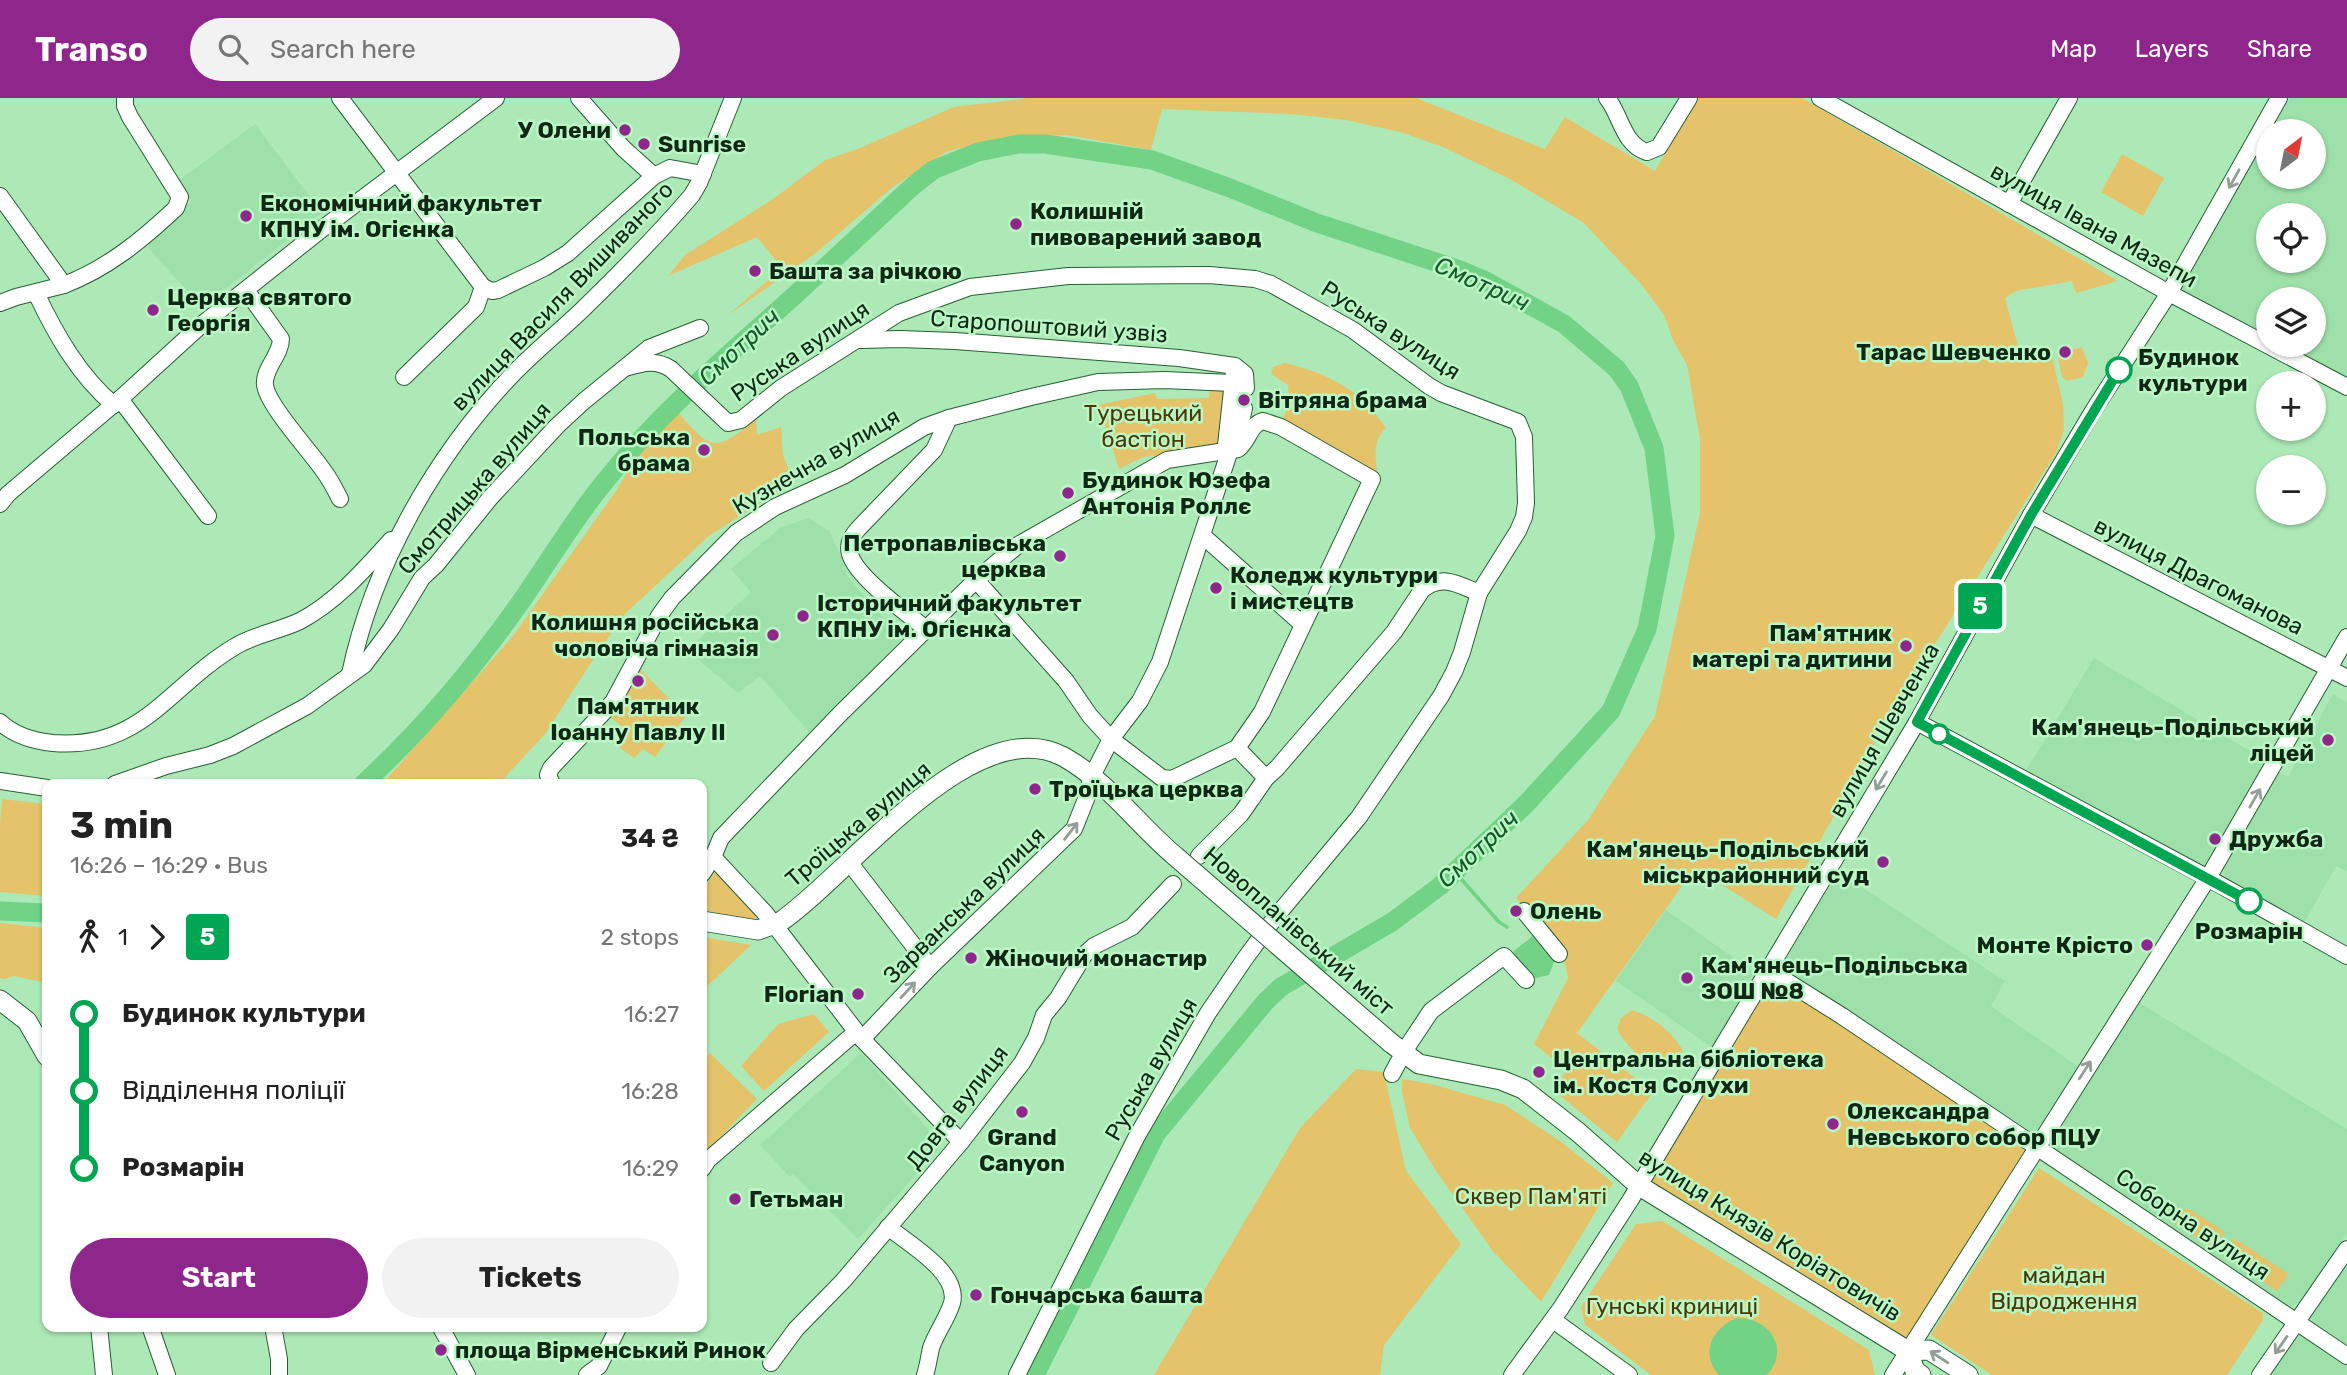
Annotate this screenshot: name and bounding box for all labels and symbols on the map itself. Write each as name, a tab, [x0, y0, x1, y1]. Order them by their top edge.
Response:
place label: У Олени	[518, 116, 611, 144]
north arrow	[2256, 119, 2326, 189]
marker: У Олени	[617, 122, 633, 138]
place label: Sunrise	[658, 130, 746, 158]
marker: Sunrise	[636, 136, 652, 152]
street label: вулиця Івана Мазепи	[1986, 157, 2202, 293]
one-way arrow	[2226, 168, 2240, 188]
street label: вулиця Василя Вишиваного	[445, 176, 679, 416]
place label: Економічний факультет КПНУ ім. Огієнка	[260, 189, 542, 243]
place label: Колишній пивоварений завод	[1030, 197, 1261, 251]
marker: Економічний факультет КПНУ ім. Огієнка	[238, 208, 254, 224]
marker: Колишній пивоварений завод	[1008, 216, 1024, 232]
water label: Смотрич	[1430, 251, 1534, 317]
place label: Башта за річкою	[769, 257, 962, 285]
marker: Башта за річкою	[747, 263, 763, 279]
street label: Руська вулиця	[1316, 274, 1466, 386]
place label: Церква святого Георгія	[167, 283, 352, 337]
street label: Руська вулиця	[726, 294, 874, 408]
marker: Церква святого Георгія	[145, 302, 161, 318]
water label: Смотрич	[693, 302, 785, 392]
street label: Старопоштовий узвіз	[929, 304, 1169, 348]
place label: Тарас Шевченко	[1856, 338, 2051, 366]
place label: Будинок культури	[2138, 343, 2247, 397]
marker: Тарас Шевченко	[2057, 344, 2073, 360]
marker: Будинок культури	[2106, 357, 2132, 383]
place label: Вітряна брама	[1258, 386, 1427, 414]
marker: Вітряна брама	[1236, 392, 1252, 408]
street label: Смотрицька вулиця	[392, 396, 556, 580]
park label: Турецький бастіон	[1084, 399, 1202, 453]
street label: Кузнечна вулиця	[727, 402, 905, 520]
place label: Польська брама	[578, 423, 690, 477]
marker: Польська брама	[696, 442, 712, 458]
place label: Будинок Юзефа Антонія Роллє	[1082, 466, 1271, 520]
marker: Будинок Юзефа Антонія Роллє	[1060, 485, 1076, 501]
street label: вулиця Драгоманова	[2090, 511, 2308, 641]
place label: Петропавлівська церква	[843, 529, 1046, 583]
marker: Петропавлівська церква	[1052, 548, 1068, 564]
place label: Коледж культури і мистецтв	[1230, 561, 1438, 615]
marker: Коледж культури і мистецтв	[1208, 580, 1224, 596]
line badge: 5	[1957, 583, 2003, 629]
place label: Історичний факультет КПНУ ім. Огієнка	[817, 589, 1082, 643]
place label: Колишня російська чоловіча гімназія	[531, 608, 759, 662]
marker: Історичний факультет КПНУ ім. Огієнка	[795, 608, 811, 624]
place label: Пам'ятник матері та дитини	[1692, 619, 1892, 673]
marker: Колишня російська чоловіча гімназія	[765, 627, 781, 643]
street label: вулиця Шевченка	[1823, 638, 1945, 822]
marker: Пам'ятник матері та дитини	[1898, 638, 1914, 654]
marker: Пам'ятник Iоанну Павлу II	[630, 673, 646, 689]
place label: Пам'ятник Iоанну Павлу II	[550, 692, 726, 746]
place label: Кам'янець-Подільський ліцей	[2031, 713, 2314, 767]
unlabelled marker	[1929, 724, 1949, 744]
marker: Кам'янець-Подільський ліцей	[2320, 732, 2336, 748]
street label: Троїцька вулиця	[780, 755, 936, 893]
one-way arrow	[1874, 770, 1888, 790]
place label: Троїцька церква	[1049, 775, 1244, 803]
marker: Троїцька церква	[1027, 781, 1043, 797]
one-way arrow	[2248, 788, 2262, 808]
water label: Смотрич	[1432, 804, 1524, 894]
street label: Зарванська вулиця	[877, 821, 1051, 989]
one-way arrow	[1063, 822, 1078, 840]
place label: Дружба	[2229, 825, 2323, 853]
marker: Дружба	[2207, 831, 2223, 847]
place label: Кам'янець-Подільський міськрайонний суд	[1586, 835, 1869, 889]
street label: Новопланівський міст	[1198, 840, 1400, 1022]
marker: Кам'янець-Подільський міськрайонний суд	[1875, 854, 1891, 870]
marker: Розмарін	[2236, 888, 2262, 914]
place label: Олень	[1530, 897, 1602, 925]
marker: Олень	[1508, 903, 1524, 919]
place label: Розмарін	[2195, 917, 2303, 945]
place label: Монте Крісто	[1977, 931, 2133, 959]
marker: Монте Крісто	[2139, 937, 2155, 953]
place label: Жіночий монастир	[985, 944, 1207, 972]
marker: Жіночий монастир	[963, 950, 979, 966]
place label: Кам'янець-Подільська ЗОШ №8	[1701, 951, 1968, 1005]
marker: Кам'янець-Подільська ЗОШ №8	[1679, 970, 1695, 986]
place label: Florian	[764, 980, 844, 1008]
one-way arrow	[900, 981, 917, 998]
marker: Florian	[850, 986, 866, 1002]
street label: Руська вулиця	[1099, 992, 1203, 1146]
street label: Довга вулиця	[900, 1039, 1014, 1175]
place label: Центральна бібліотека ім. Костя Солухи	[1553, 1045, 1824, 1099]
one-way arrow	[2078, 1061, 2093, 1080]
marker: Центральна бібліотека ім. Костя Солухи	[1531, 1064, 1547, 1080]
place label: Олександра Невського собор ПЦУ	[1847, 1097, 2100, 1151]
marker: Grand Canyon	[1014, 1104, 1030, 1120]
marker: Олександра Невського собор ПЦУ	[1825, 1116, 1841, 1132]
place label: Grand Canyon	[979, 1123, 1065, 1177]
street label: вулиця Князів Коріатовичів	[1634, 1143, 1906, 1327]
street label: Соборна вулиця	[2111, 1162, 2275, 1286]
park label: Сквер Пам'яті	[1455, 1182, 1607, 1210]
place label: Гетьман	[749, 1185, 844, 1213]
marker: Гетьман	[727, 1191, 743, 1207]
park label: майдан Відродження	[1990, 1261, 2138, 1315]
place label: Гончарська башта	[990, 1281, 1203, 1309]
marker: Гончарська башта	[968, 1287, 984, 1303]
park label: Гунські криниці	[1586, 1292, 1758, 1320]
one-way arrow	[2274, 1335, 2288, 1354]
place label: площа Вірменський Ринок	[455, 1336, 766, 1364]
marker: площа Вірменський Ринок	[433, 1342, 449, 1358]
one-way arrow	[1930, 1349, 1950, 1363]

